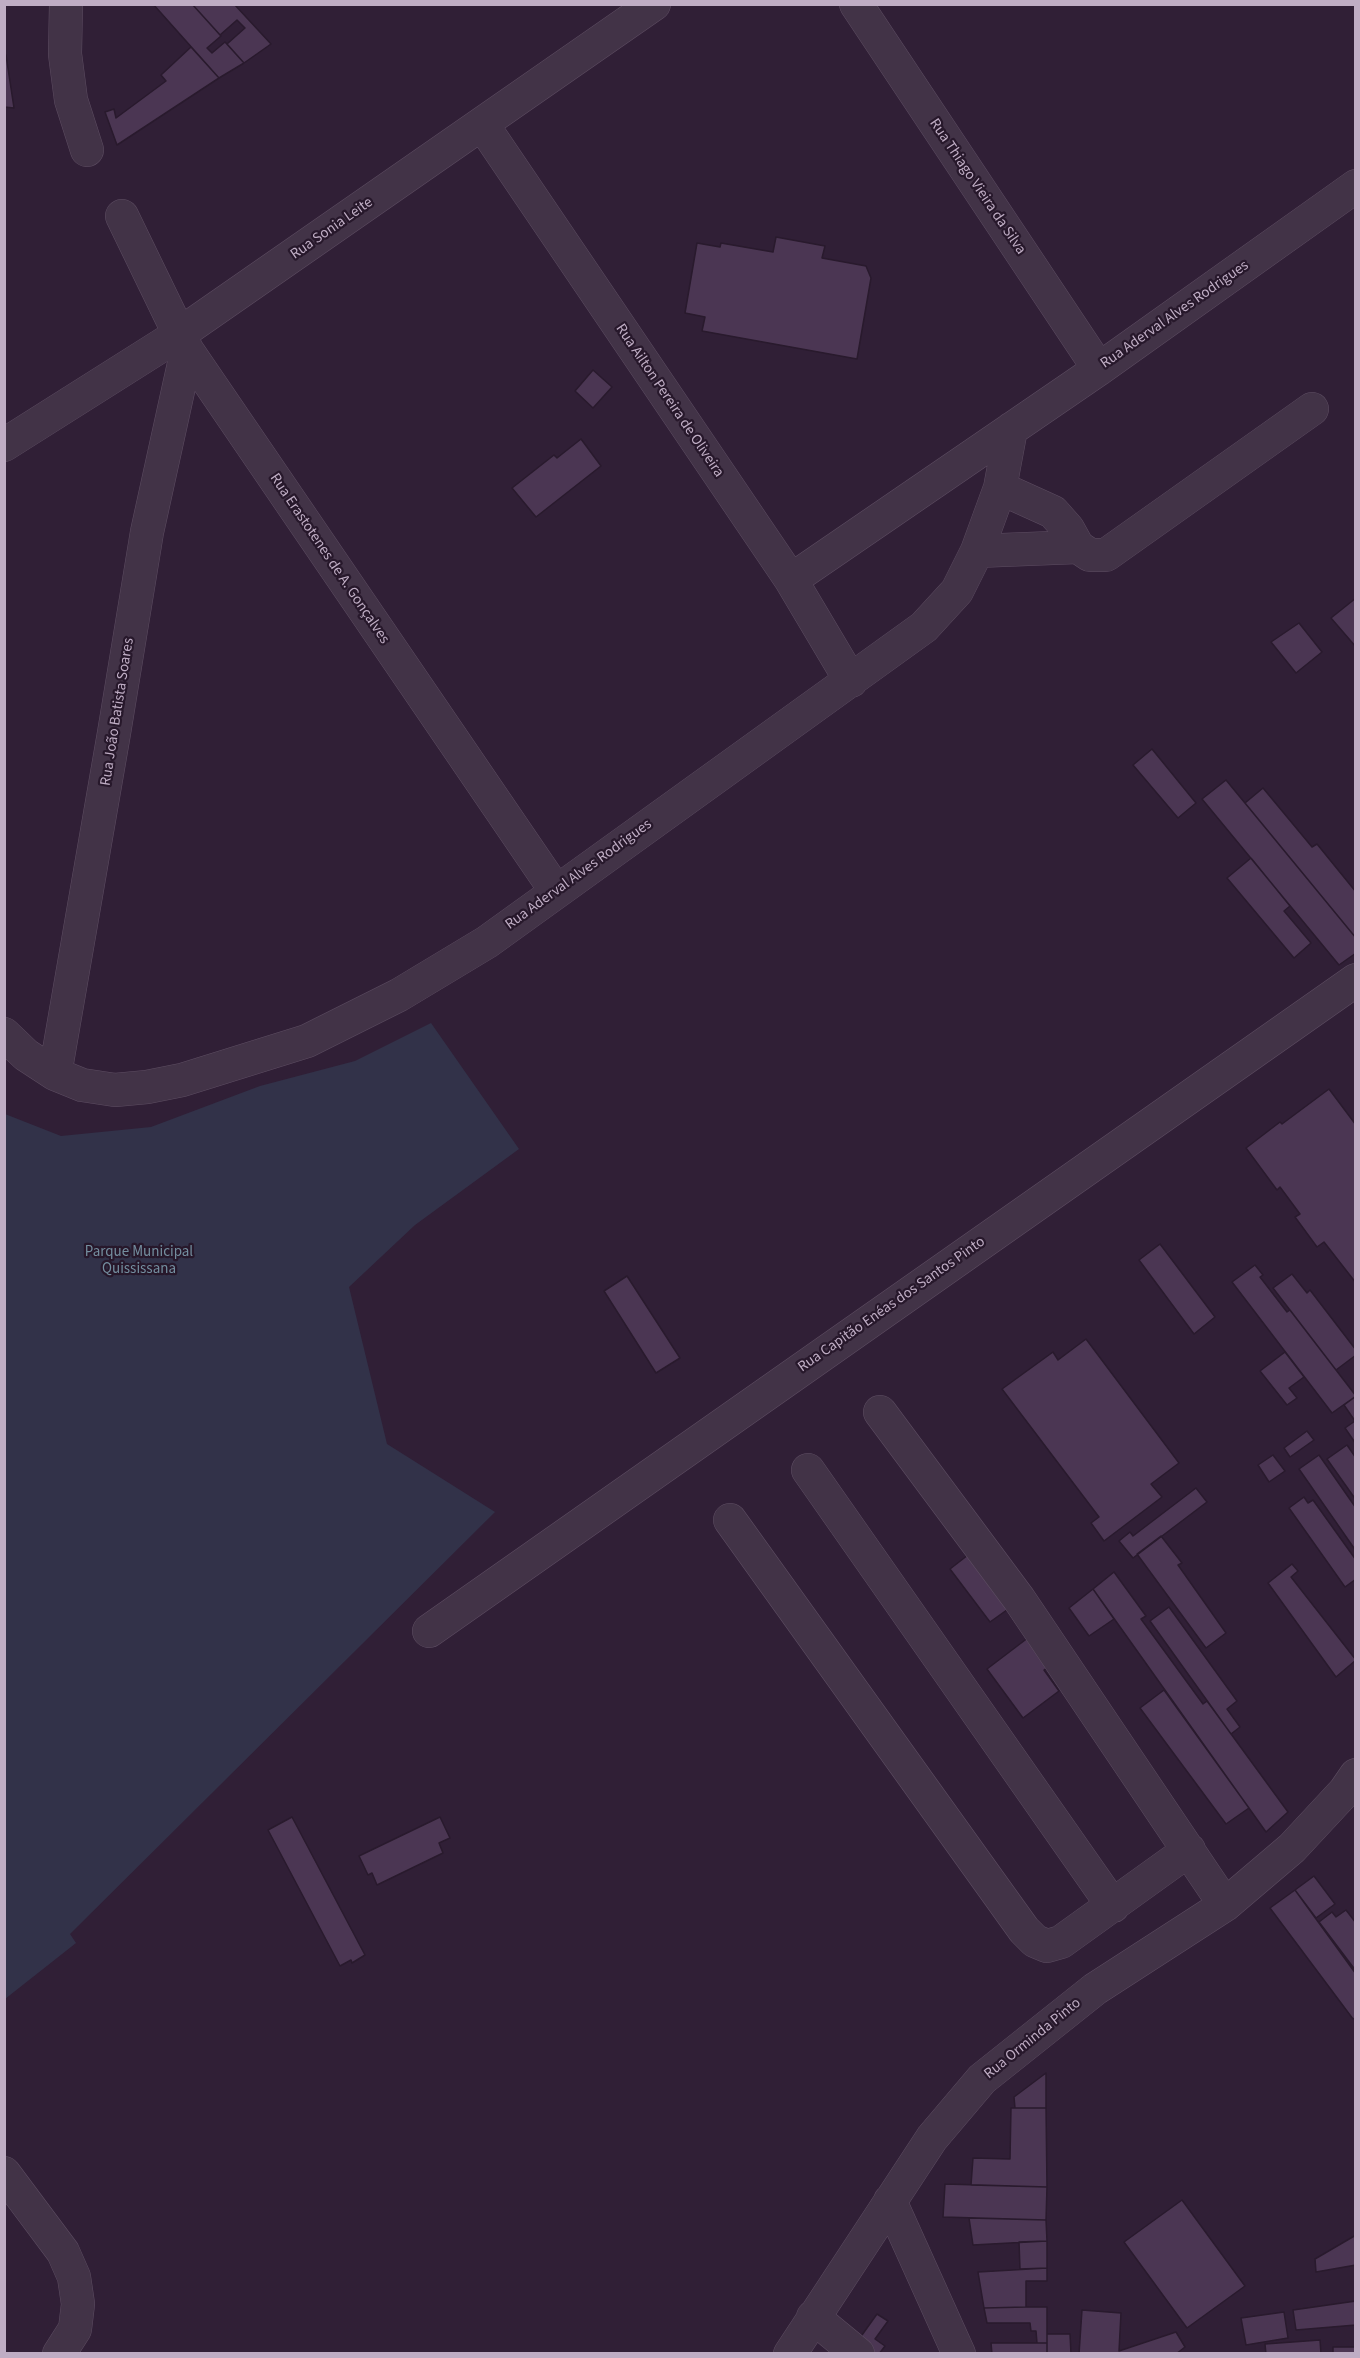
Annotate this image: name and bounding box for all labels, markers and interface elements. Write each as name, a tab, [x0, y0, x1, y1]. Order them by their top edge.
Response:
street label: Rua Thiago Vieira da Silva	[925, 116, 1029, 258]
street label: Rua Sonia Leite	[287, 194, 377, 264]
street label: Rua Aderval Alves Rodrigues	[1097, 257, 1253, 373]
street label: Rua Ailton Pereira de Oliveira	[611, 321, 727, 481]
street label: Rua Erastotenes de A. Gonçalves	[265, 470, 393, 648]
street label: Rua João Batista Soares	[97, 637, 139, 787]
street label: Rua Aderval Alves Rodrigues	[502, 816, 656, 934]
street label: Rua Capitão Enéas dos Santos Pinto	[795, 1233, 989, 1377]
park label: Parque Municipal Quississana	[85, 1244, 193, 1279]
street label: Rua Orminda Pinto	[981, 1995, 1085, 2083]

